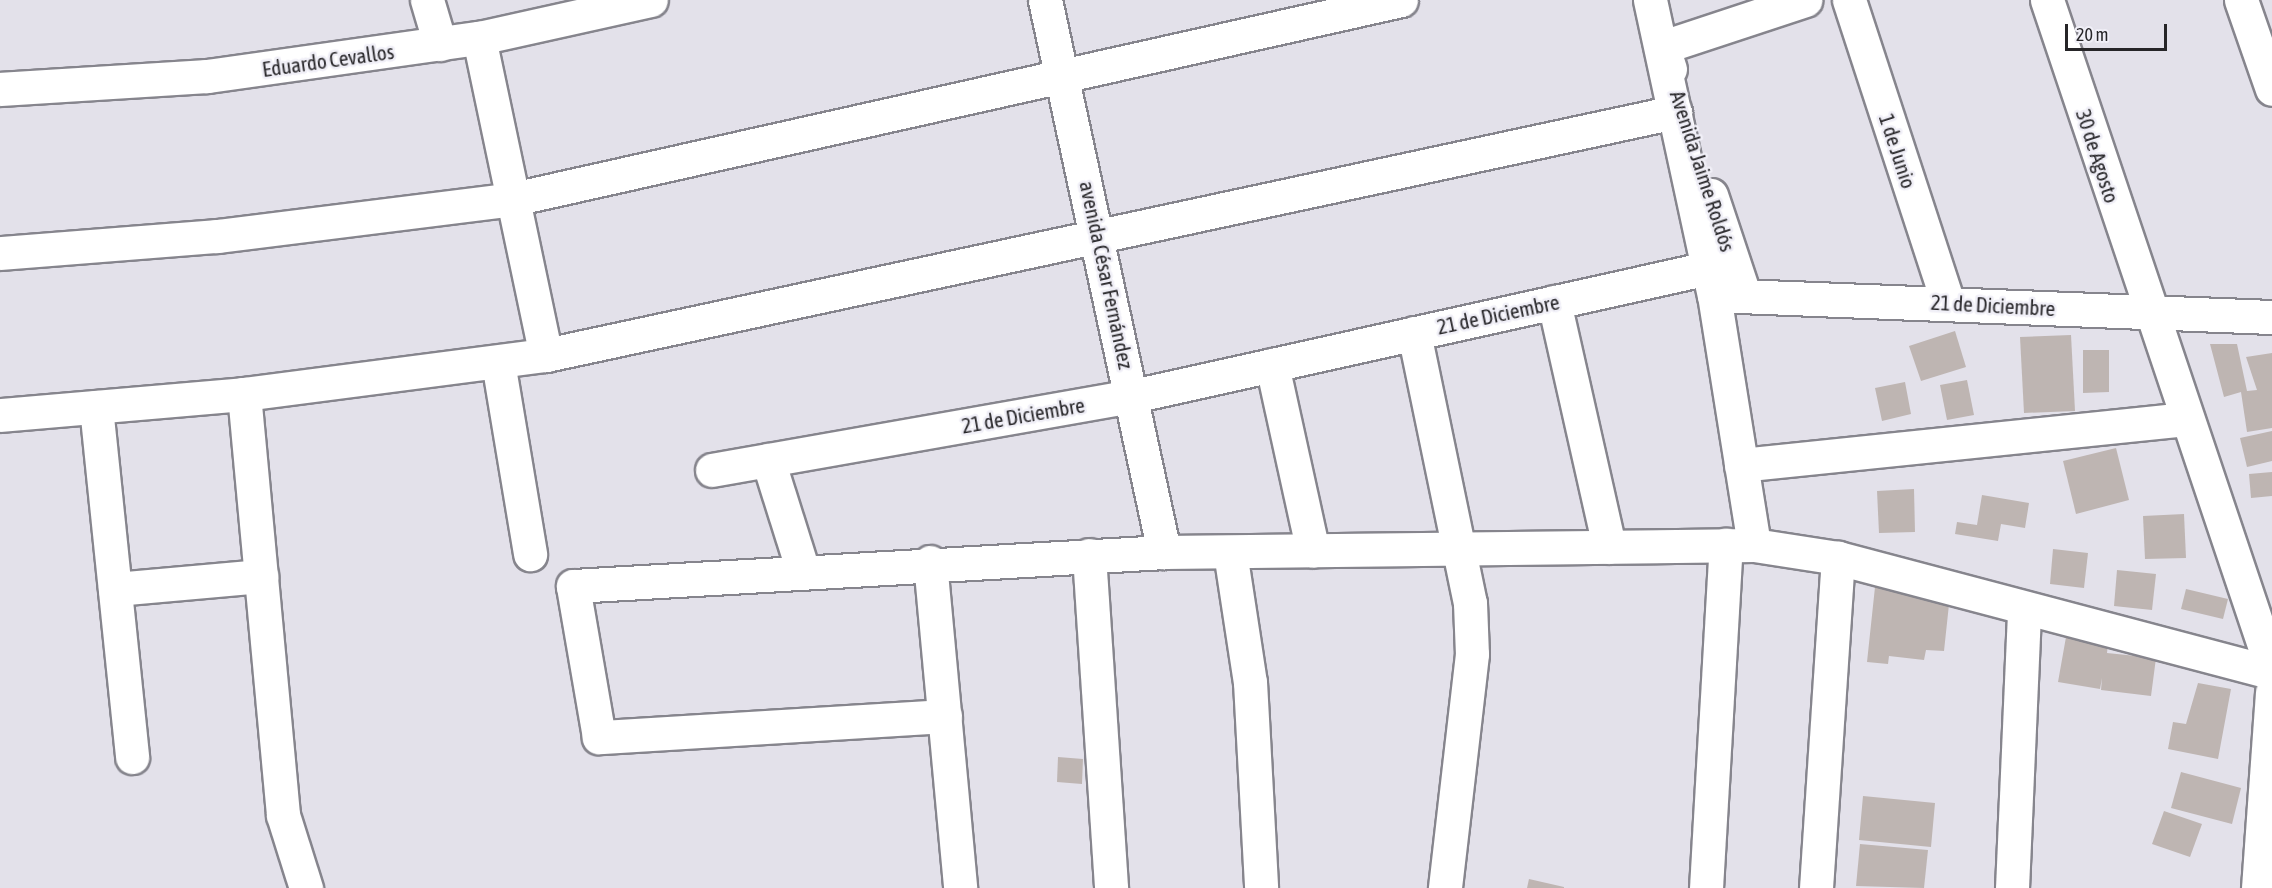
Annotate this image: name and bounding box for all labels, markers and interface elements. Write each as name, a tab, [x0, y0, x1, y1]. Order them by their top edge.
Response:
scale bar	[2068, 12, 2170, 50]
text: 20 m	[2076, 24, 2108, 45]
street label: Eduardo Cevallos	[260, 38, 396, 82]
street label: Avenida Jaime Roldós	[1665, 87, 1741, 255]
street label: 30 de Agosto	[2071, 106, 2125, 206]
street label: 1 de Junio	[1874, 111, 1922, 191]
street label: avenida César Fernández	[1075, 179, 1139, 371]
street label: 21 de Diciembre	[1434, 289, 1562, 339]
street label: 21 de Diciembre	[1930, 289, 2056, 321]
street label: 21 de Diciembre	[960, 392, 1086, 438]

